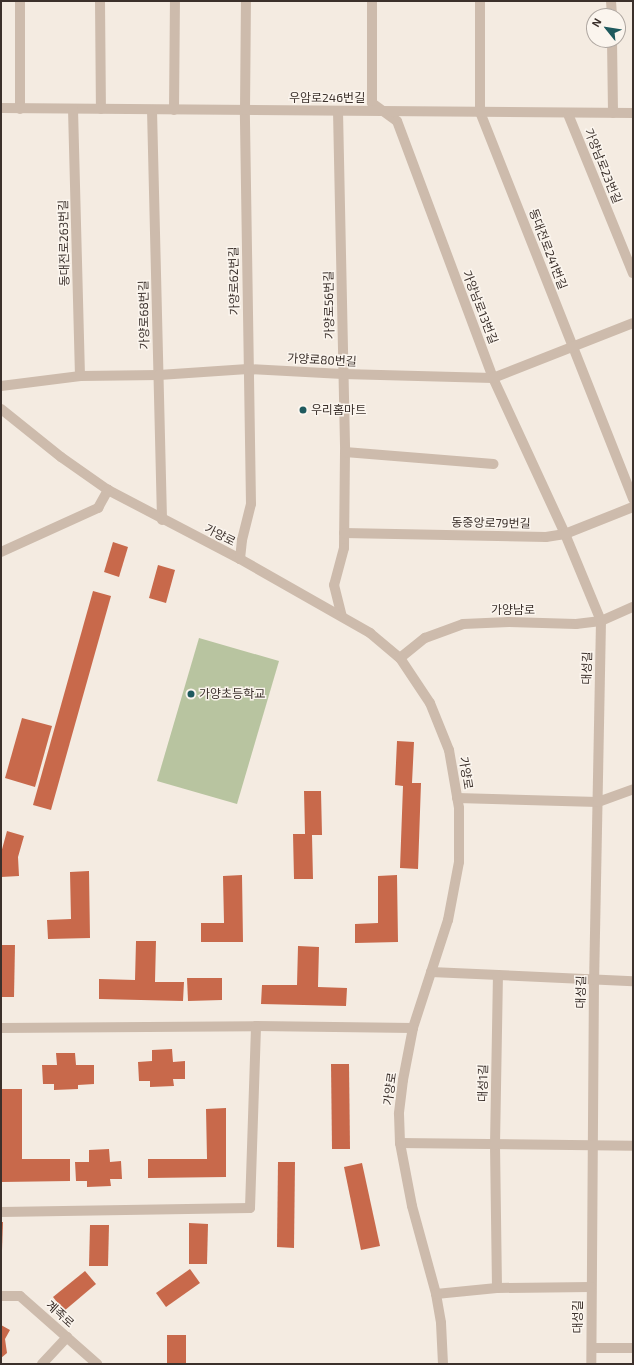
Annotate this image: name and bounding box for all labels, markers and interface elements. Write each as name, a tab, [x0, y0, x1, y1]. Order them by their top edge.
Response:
north arrow	[586, 8, 626, 48]
text: N	[588, 16, 604, 29]
street label: 우암로246번길	[289, 91, 365, 105]
street label: 가양남로23번길	[581, 126, 625, 206]
street label: 동대전로263번길	[56, 200, 72, 286]
street label: 동대전로241번길	[526, 207, 570, 291]
street label: 가양로62번길	[226, 246, 242, 316]
street label: 가양남로13번길	[459, 268, 501, 346]
street label: 가양로56번길	[321, 271, 337, 339]
street label: 가양로68번길	[136, 280, 152, 350]
street label: 가양로80번길	[287, 351, 357, 369]
place label: 우리홈마트	[311, 403, 366, 417]
marker: 우리홈마트	[298, 405, 308, 415]
street label: 동중앙로79번길	[451, 515, 531, 531]
street label: 가양로	[202, 521, 238, 549]
street label: 가양남로	[491, 603, 535, 617]
street label: 대성길	[580, 651, 594, 685]
place label: 가양초등학교	[199, 687, 265, 701]
marker: 가양초등학교	[186, 689, 196, 699]
street label: 가양로	[456, 756, 476, 790]
street label: 대성길	[574, 975, 588, 1009]
street label: 대성1길	[475, 1064, 491, 1102]
street label: 가양로	[381, 1072, 399, 1106]
street label: 계족로	[43, 1298, 77, 1330]
street label: 대성길	[571, 1300, 585, 1334]

